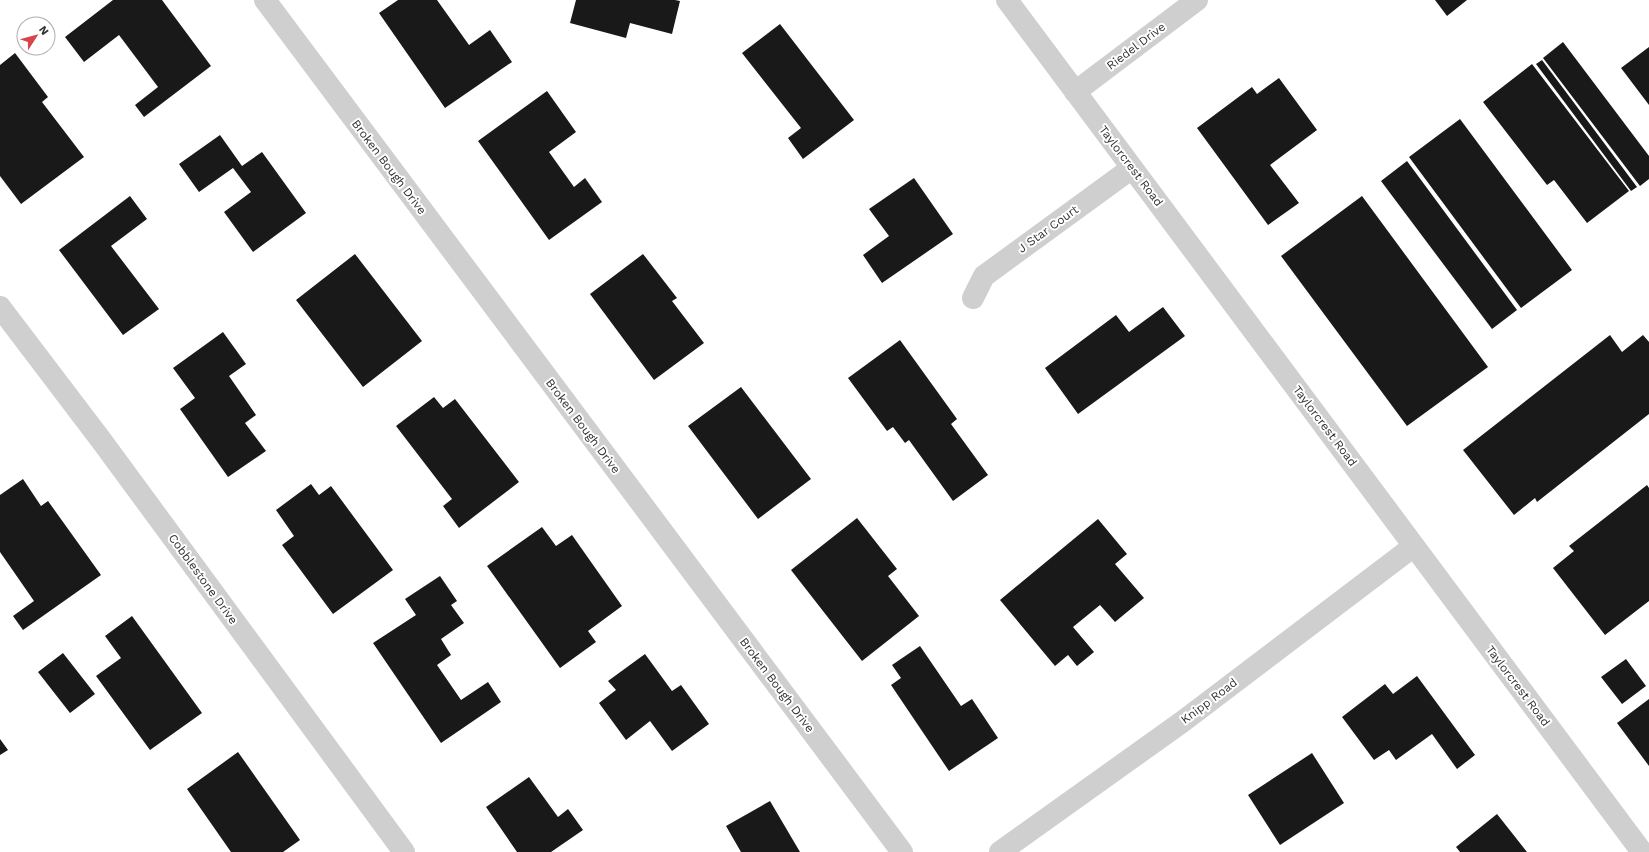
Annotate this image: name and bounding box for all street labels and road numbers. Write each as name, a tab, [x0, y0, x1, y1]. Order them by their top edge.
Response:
street label: Riedel Drive	[1104, 19, 1168, 73]
street label: Broken Bough Drive	[349, 117, 429, 217]
street label: Taylorcrest Road	[1096, 123, 1166, 209]
street label: J Star Court	[1015, 202, 1081, 256]
street label: Broken Bough Drive	[543, 376, 623, 476]
street label: Taylorcrest Road	[1290, 383, 1360, 469]
street label: Cobblestone Drive	[166, 531, 240, 627]
street label: Broken Bough Drive	[737, 635, 817, 735]
street label: Taylorcrest Road	[1483, 643, 1553, 729]
street label: Knipp Road	[1178, 675, 1240, 727]

